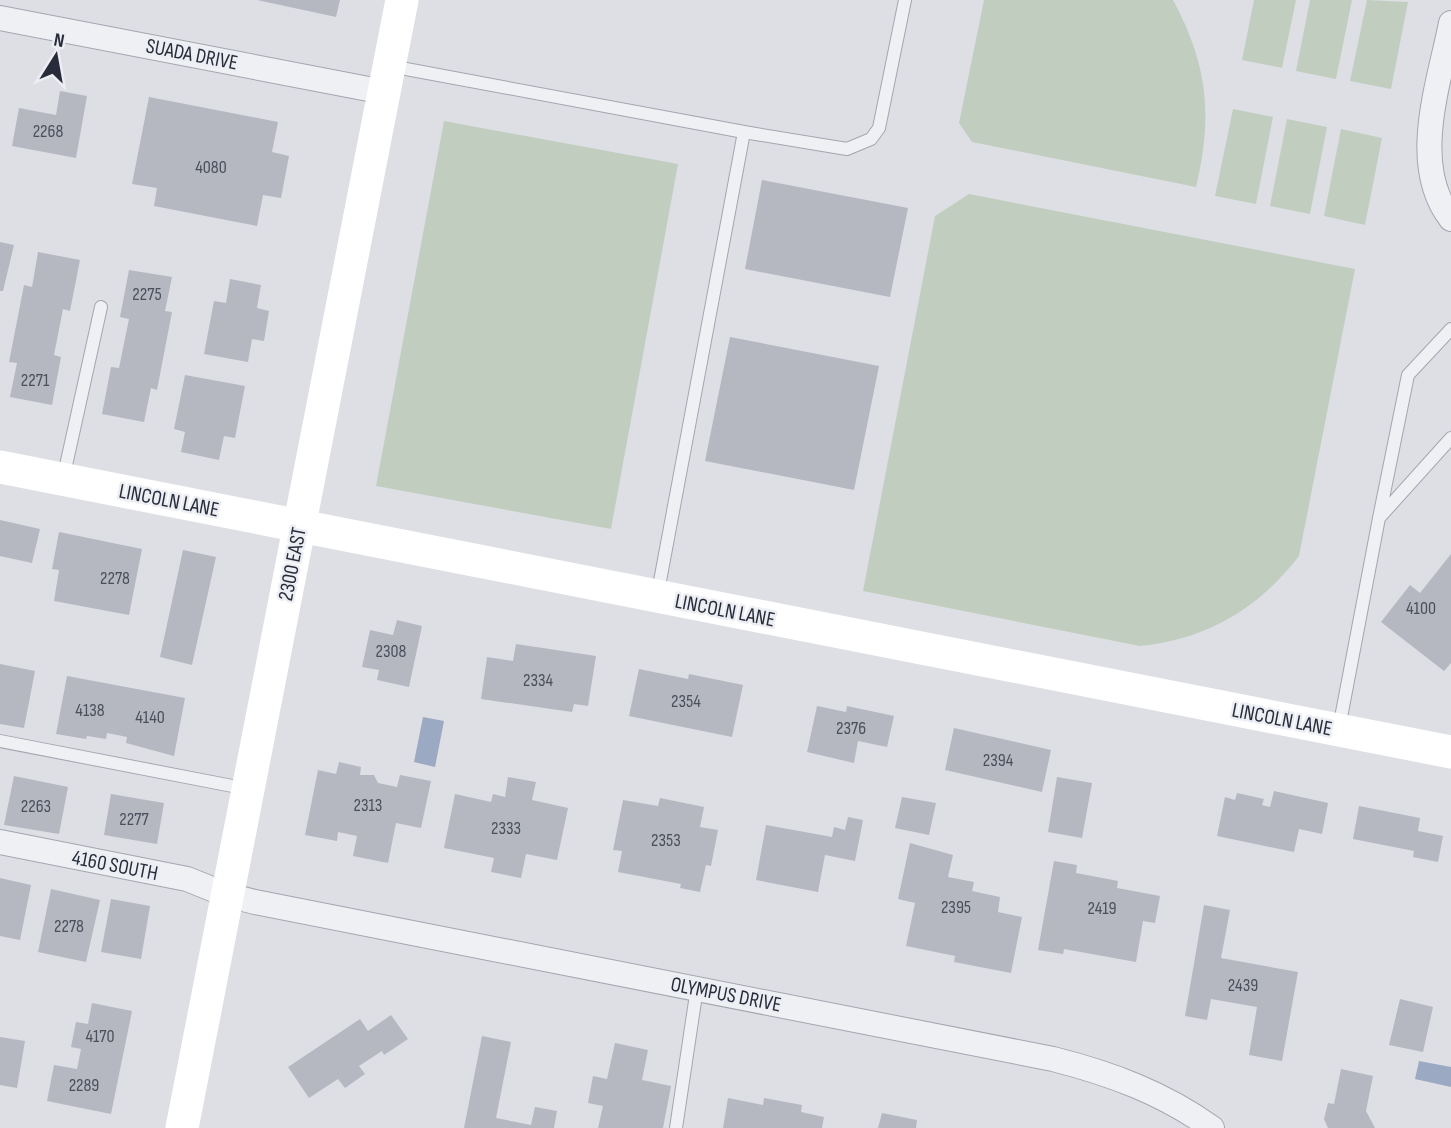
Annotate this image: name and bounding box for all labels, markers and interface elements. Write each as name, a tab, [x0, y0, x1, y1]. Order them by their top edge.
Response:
north arrow	[21, 21, 91, 91]
text: N	[52, 29, 66, 53]
street label: SUADA DRIVE	[144, 33, 240, 76]
house number: 2268	[33, 121, 63, 142]
house number: 4080	[195, 157, 227, 178]
house number: 2275	[132, 284, 162, 305]
house number: 2271	[21, 370, 50, 391]
street label: LINCOLN LANE	[117, 479, 221, 522]
street label: 2300 EAST	[273, 525, 312, 603]
house number: 2278	[100, 568, 130, 589]
street label: LINCOLN LANE	[673, 589, 777, 632]
house number: 4100	[1406, 598, 1436, 619]
house number: 2308	[376, 641, 407, 662]
house number: 2334	[523, 670, 554, 691]
house number: 2354	[671, 691, 701, 712]
street label: LINCOLN LANE	[1230, 698, 1334, 741]
house number: 4138	[75, 700, 105, 721]
house number: 4140	[135, 707, 165, 728]
house number: 2376	[836, 718, 866, 739]
house number: 2394	[983, 750, 1014, 771]
house number: 2313	[354, 795, 382, 816]
house number: 2263	[21, 796, 51, 817]
house number: 2277	[119, 809, 149, 830]
house number: 2333	[491, 818, 521, 839]
house number: 2353	[651, 830, 681, 851]
street label: 4160 SOUTH	[70, 845, 160, 886]
house number: 2395	[941, 897, 971, 918]
house number: 2419	[1087, 898, 1117, 919]
house number: 2278	[54, 916, 84, 937]
street label: OLYMPUS DRIVE	[669, 972, 783, 1017]
house number: 2439	[1228, 975, 1258, 996]
house number: 4170	[85, 1026, 115, 1047]
house number: 2289	[69, 1075, 99, 1096]

